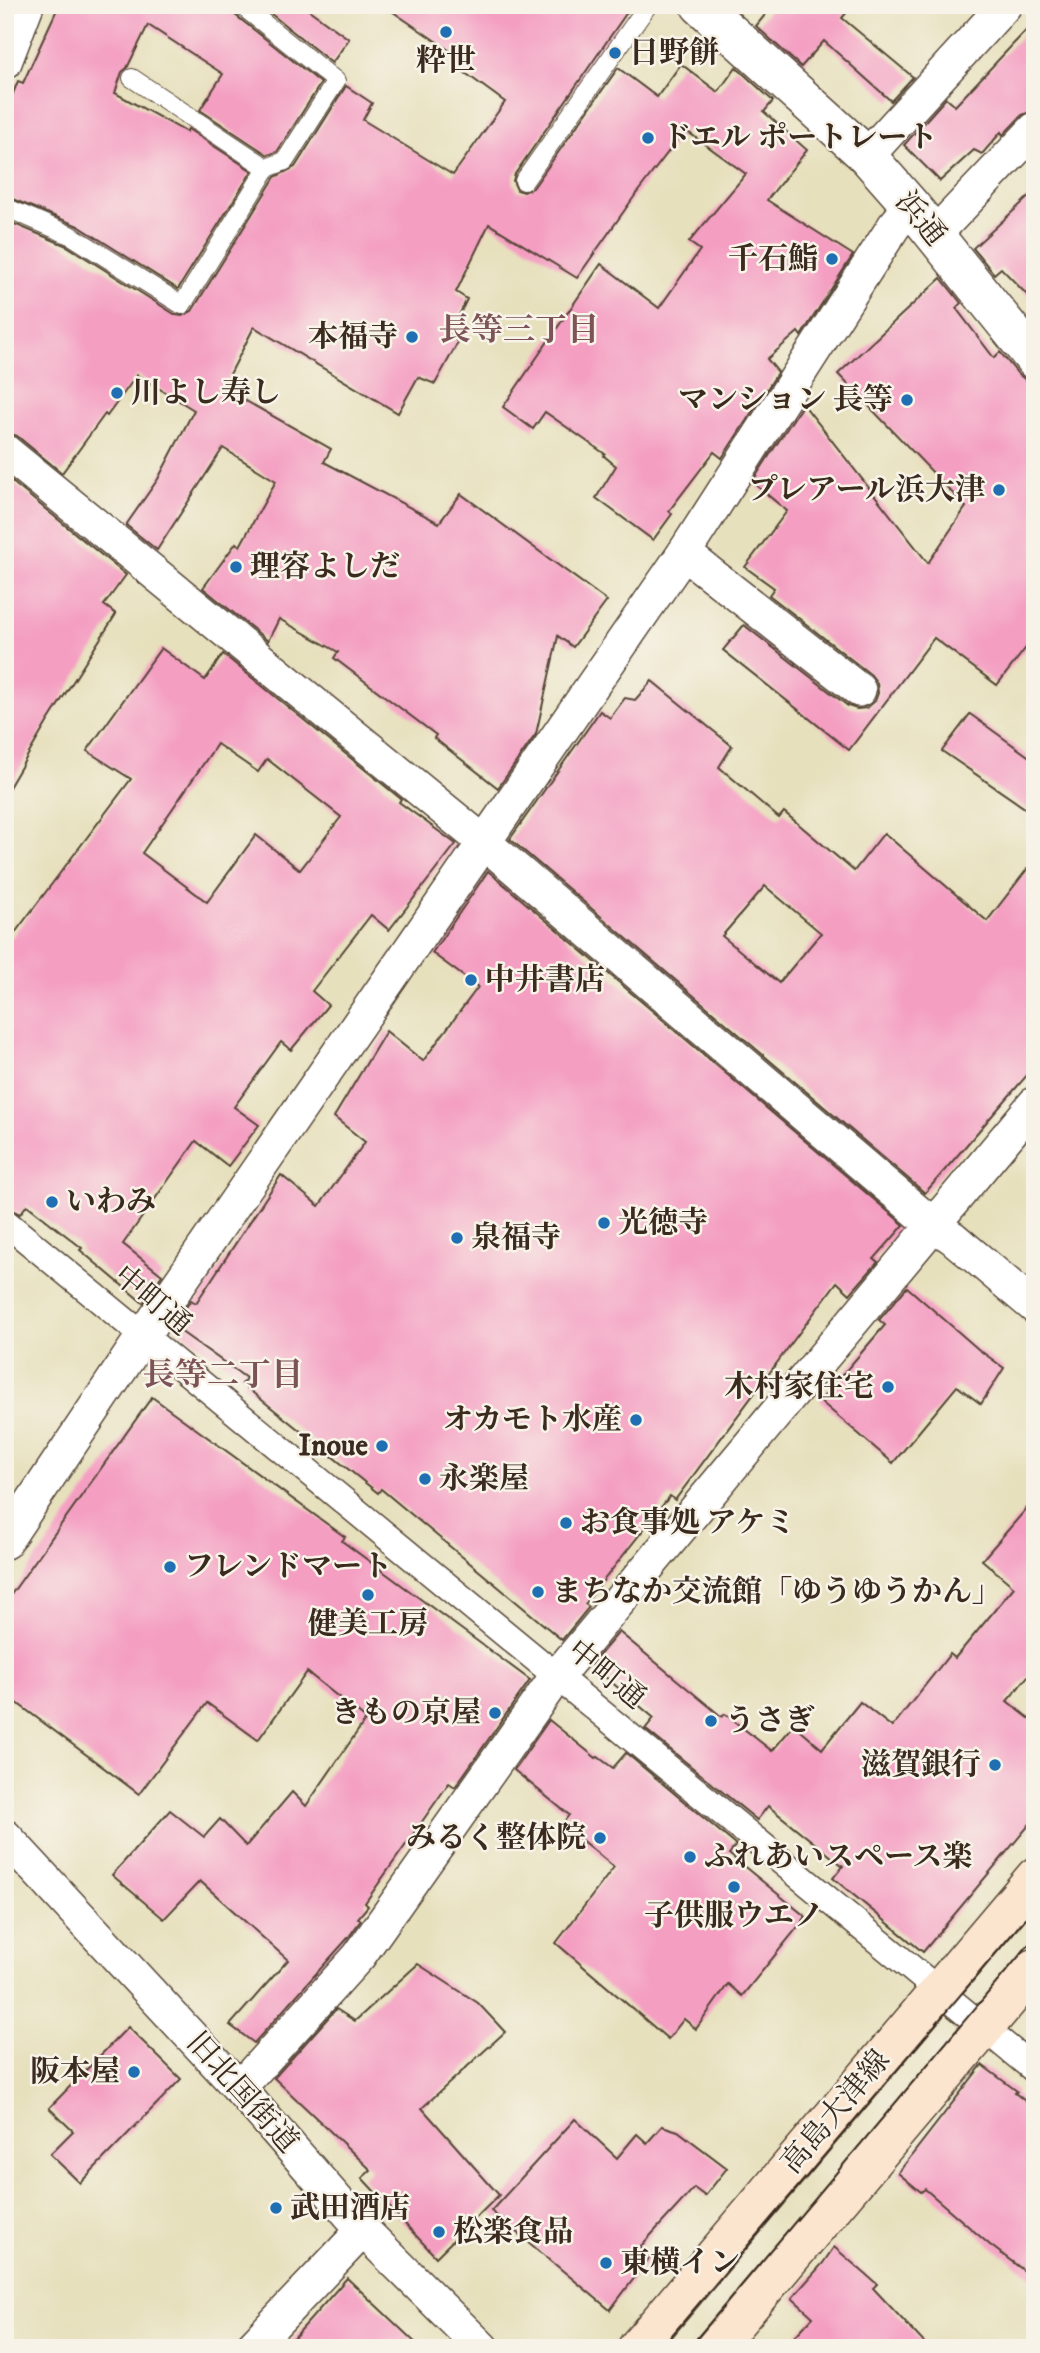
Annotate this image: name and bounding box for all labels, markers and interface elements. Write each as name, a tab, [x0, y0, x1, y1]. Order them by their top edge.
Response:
marker: 粋世	[438, 24, 454, 40]
place label: 日野餅	[629, 35, 719, 72]
place label: 粋世	[416, 43, 476, 80]
marker: 日野餅	[607, 45, 623, 61]
place label: ドエル ポートレート	[662, 120, 937, 157]
marker: ドエル ポートレート	[640, 130, 656, 146]
street label: 浜通	[887, 184, 953, 254]
place label: 千石鮨	[728, 241, 818, 278]
marker: 千石鮨	[824, 251, 840, 267]
district label: 長等三丁目	[439, 311, 599, 351]
place label: 本福寺	[308, 319, 398, 356]
marker: 本福寺	[404, 329, 420, 345]
place label: 川よし寿し	[131, 375, 281, 412]
place label: マンション 長等	[678, 382, 893, 419]
marker: 川よし寿し	[109, 385, 125, 401]
marker: マンション 長等	[899, 392, 915, 408]
place label: プレアール浜大津	[748, 472, 985, 509]
marker: プレアール浜大津	[991, 482, 1007, 498]
place label: 理容よしだ	[250, 549, 400, 586]
marker: 理容よしだ	[228, 559, 244, 575]
place label: 中井書店	[485, 962, 605, 999]
marker: 中井書店	[463, 972, 479, 988]
place label: いわみ	[66, 1184, 156, 1221]
marker: いわみ	[44, 1194, 60, 1210]
place label: 光徳寺	[618, 1205, 708, 1242]
marker: 光徳寺	[596, 1215, 612, 1231]
place label: 泉福寺	[471, 1220, 561, 1257]
marker: 泉福寺	[449, 1230, 465, 1246]
street label: 中町通	[106, 1258, 198, 1344]
district label: 長等二丁目	[143, 1356, 303, 1396]
place label: 木村家住宅	[724, 1369, 874, 1406]
marker: 木村家住宅	[880, 1379, 896, 1395]
place label: オカモト水産	[443, 1402, 622, 1439]
marker: オカモト水産	[628, 1412, 644, 1428]
place label: Inoue	[299, 1428, 369, 1465]
marker: Inoue	[374, 1438, 390, 1454]
place label: 永楽屋	[439, 1461, 529, 1498]
marker: 永楽屋	[417, 1471, 433, 1487]
place label: お食事処 アケミ	[580, 1505, 796, 1542]
marker: お食事処 アケミ	[558, 1515, 574, 1531]
place label: フレンドマート	[184, 1549, 392, 1586]
marker: フレンドマート	[162, 1559, 178, 1575]
place label: まちなか交流館「ゆうゆうかん」	[552, 1574, 1002, 1611]
marker: まちなか交流館「ゆうゆうかん」	[530, 1584, 546, 1600]
marker: 健美工房	[360, 1587, 376, 1603]
place label: 健美工房	[308, 1606, 428, 1643]
street label: 中町通	[559, 1632, 653, 1718]
place label: きもの京屋	[331, 1695, 481, 1732]
place label: うさぎ	[725, 1703, 815, 1740]
marker: きもの京屋	[487, 1705, 503, 1721]
marker: うさぎ	[703, 1713, 719, 1729]
place label: 滋賀銀行	[861, 1747, 981, 1784]
marker: 滋賀銀行	[987, 1757, 1003, 1773]
place label: みるく整体院	[406, 1820, 586, 1857]
marker: みるく整体院	[592, 1830, 608, 1846]
place label: ふれあいスペース楽	[704, 1839, 973, 1876]
marker: ふれあいスペース楽	[682, 1849, 698, 1865]
marker: 子供服ウエノ	[726, 1879, 742, 1895]
place label: 子供服ウエノ	[644, 1898, 824, 1935]
street label: 旧北国街道	[178, 2025, 306, 2161]
street label: 高島大津線	[774, 2043, 898, 2181]
place label: 阪本屋	[30, 2054, 120, 2091]
marker: 阪本屋	[126, 2064, 142, 2080]
place label: 武田酒店	[290, 2190, 410, 2227]
marker: 武田酒店	[268, 2200, 284, 2216]
place label: 松楽食品	[453, 2214, 573, 2251]
marker: 松楽食品	[431, 2224, 447, 2240]
place label: 東横イン	[620, 2245, 740, 2282]
marker: 東横イン	[598, 2255, 614, 2271]

